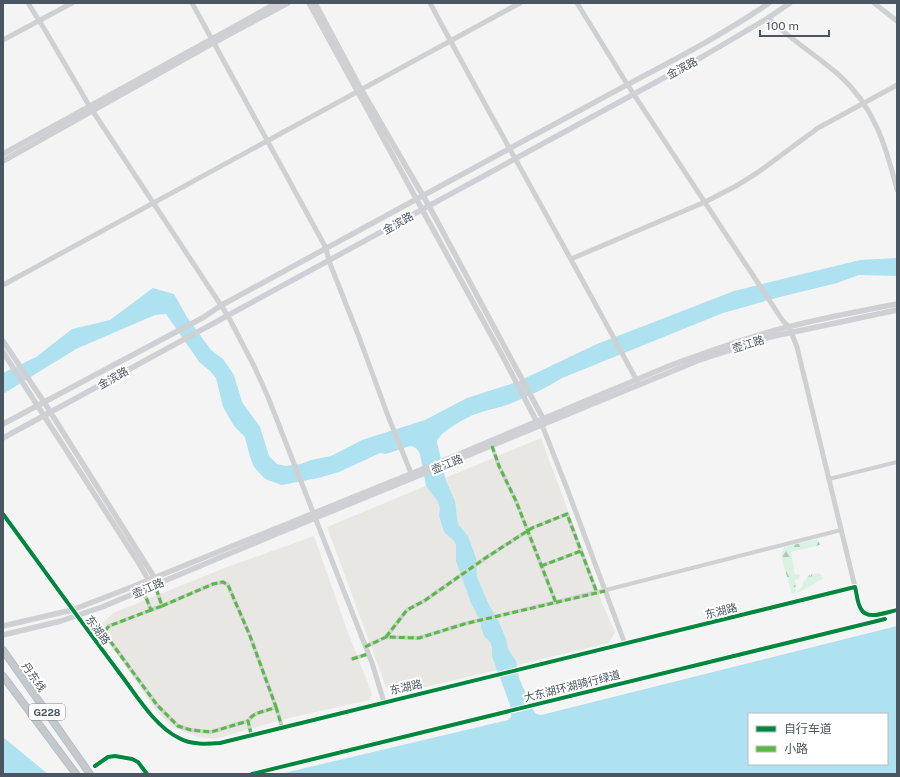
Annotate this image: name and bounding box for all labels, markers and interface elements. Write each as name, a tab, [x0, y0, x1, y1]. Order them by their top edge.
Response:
scale bar	[760, 12, 829, 38]
text: 100 m	[766, 19, 799, 33]
street label: 金滨路	[665, 55, 699, 81]
street label: 金滨路	[381, 210, 415, 236]
street label: 壶江路	[730, 333, 766, 355]
street label: 金滨路	[96, 365, 130, 391]
street label: 壶江路	[429, 452, 465, 476]
street label: 壶江路	[130, 576, 166, 600]
street label: 东湖路	[704, 601, 738, 621]
street label: 东湖路	[83, 613, 113, 647]
street label: 丹东线	[20, 660, 48, 694]
street label: 大东湖环湖骑行绿道	[523, 668, 621, 704]
street label: 东湖路	[389, 677, 423, 697]
road number: G228	[29, 704, 65, 720]
legend	[748, 713, 888, 765]
text: 自行车道	[784, 722, 832, 736]
text: 小路	[784, 742, 808, 756]

